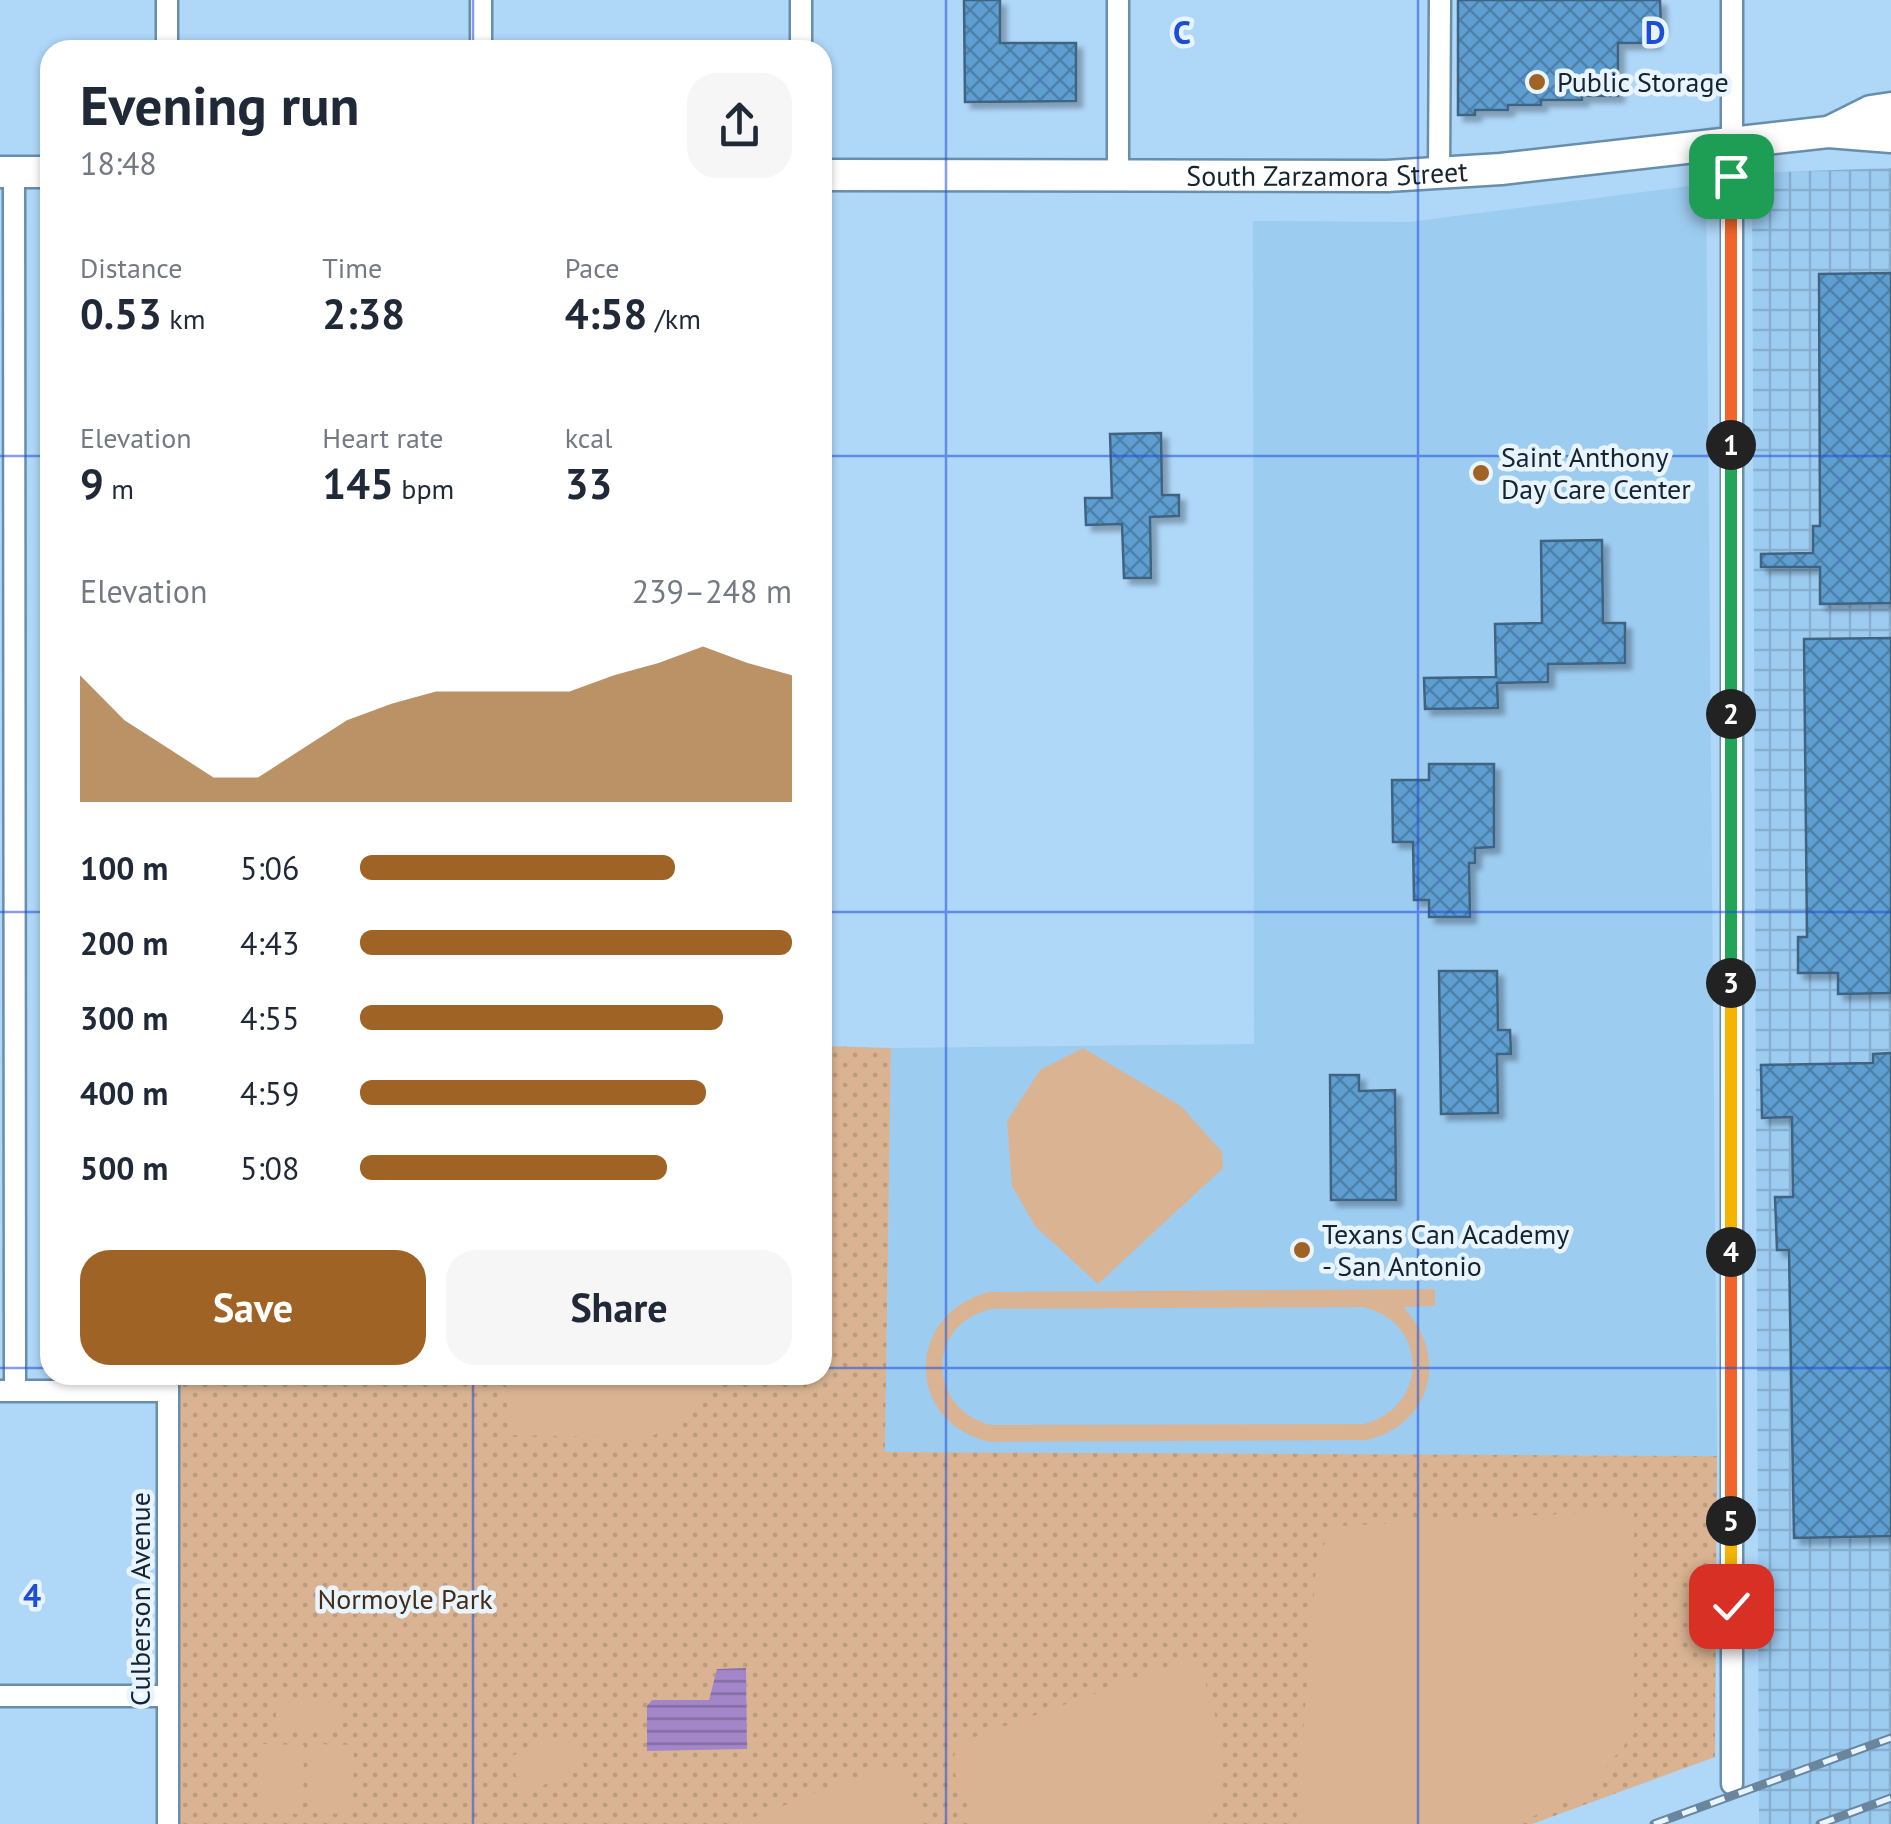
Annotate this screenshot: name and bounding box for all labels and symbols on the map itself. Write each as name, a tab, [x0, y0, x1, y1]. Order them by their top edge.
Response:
text: C	[1173, 11, 1191, 53]
text: D	[1645, 11, 1665, 53]
place label: Public Storage	[1557, 63, 1729, 100]
marker: Public Storage	[1526, 71, 1548, 93]
pin	[1689, 134, 1774, 219]
street label: South Zarzamora Street	[1186, 152, 1469, 194]
pin: 1	[1706, 420, 1756, 470]
place label: Saint Anthony Day Care Center	[1501, 438, 1691, 507]
marker: Saint Anthony Day Care Center	[1470, 462, 1492, 484]
pin: 2	[1706, 689, 1756, 739]
pin: 3	[1706, 958, 1756, 1008]
place label: Texans Can Academy - San Antonio	[1322, 1215, 1569, 1284]
pin: 4	[1706, 1227, 1756, 1277]
marker: Texans Can Academy - San Antonio	[1291, 1239, 1313, 1261]
street label: Culberson Avenue	[121, 1492, 158, 1706]
pin: 5	[1706, 1496, 1756, 1546]
pin	[1689, 1564, 1774, 1649]
text: 4	[23, 1574, 41, 1616]
park label: Normoyle Park	[317, 1580, 493, 1617]

